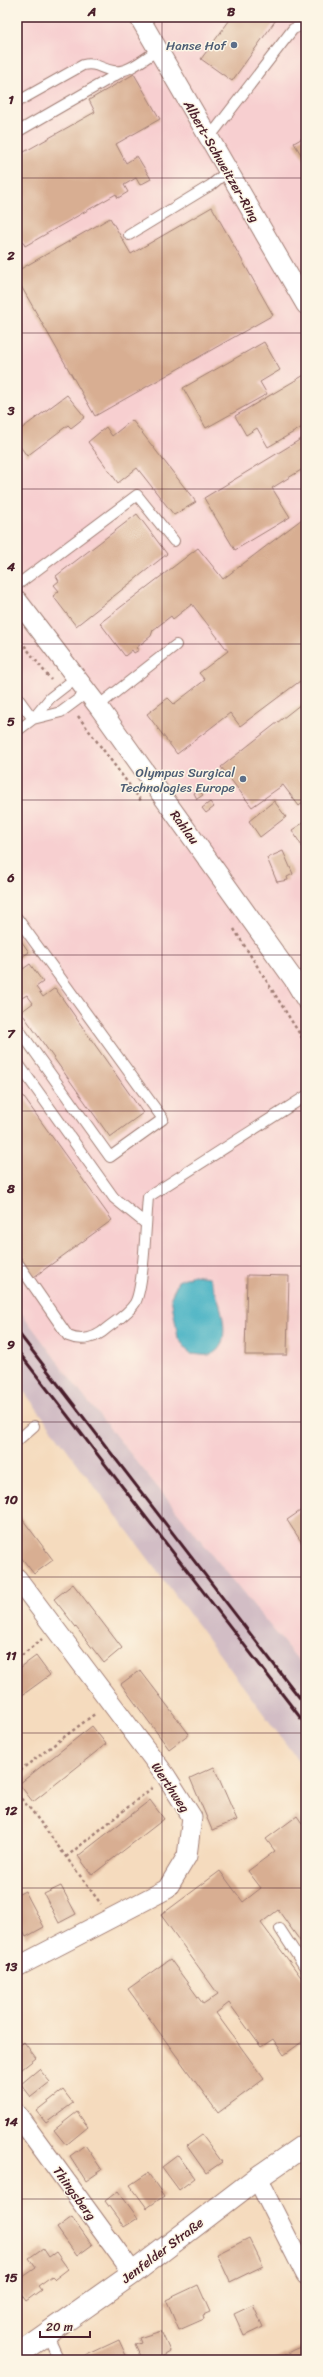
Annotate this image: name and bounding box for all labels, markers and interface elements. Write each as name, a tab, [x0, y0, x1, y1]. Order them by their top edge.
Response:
text: A	[87, 0, 96, 23]
text: B	[227, 0, 236, 23]
place label: Hanse Hof	[166, 34, 227, 57]
marker: Hanse Hof	[229, 40, 239, 50]
text: 1	[8, 88, 14, 111]
street label: Albert-Schweitzer-Ring	[177, 95, 266, 227]
text: 2	[6, 244, 15, 267]
text: 3	[6, 399, 15, 422]
text: 4	[6, 555, 16, 578]
text: 5	[7, 710, 15, 733]
place label: Olympus Surgical Technologies Europe	[120, 761, 235, 799]
marker: Olympus Surgical Technologies Europe	[238, 774, 248, 784]
street label: Rahlau	[164, 805, 205, 850]
text: 6	[6, 866, 15, 889]
text: 7	[7, 1022, 16, 1045]
text: 8	[6, 1177, 15, 1200]
text: 9	[7, 1333, 15, 1356]
text: 10	[4, 1488, 18, 1511]
text: 11	[5, 1644, 17, 1667]
street label: Werthweg	[145, 1757, 196, 1818]
text: 12	[4, 1799, 18, 1822]
text: 13	[5, 1955, 18, 1978]
text: 14	[4, 2110, 19, 2133]
street label: Thingsberg	[47, 2161, 103, 2226]
street label: Jenfelder Straße	[115, 2211, 209, 2290]
text: 15	[4, 2266, 18, 2289]
scale bar	[40, 2313, 90, 2339]
text: 20 m	[46, 2316, 73, 2338]

